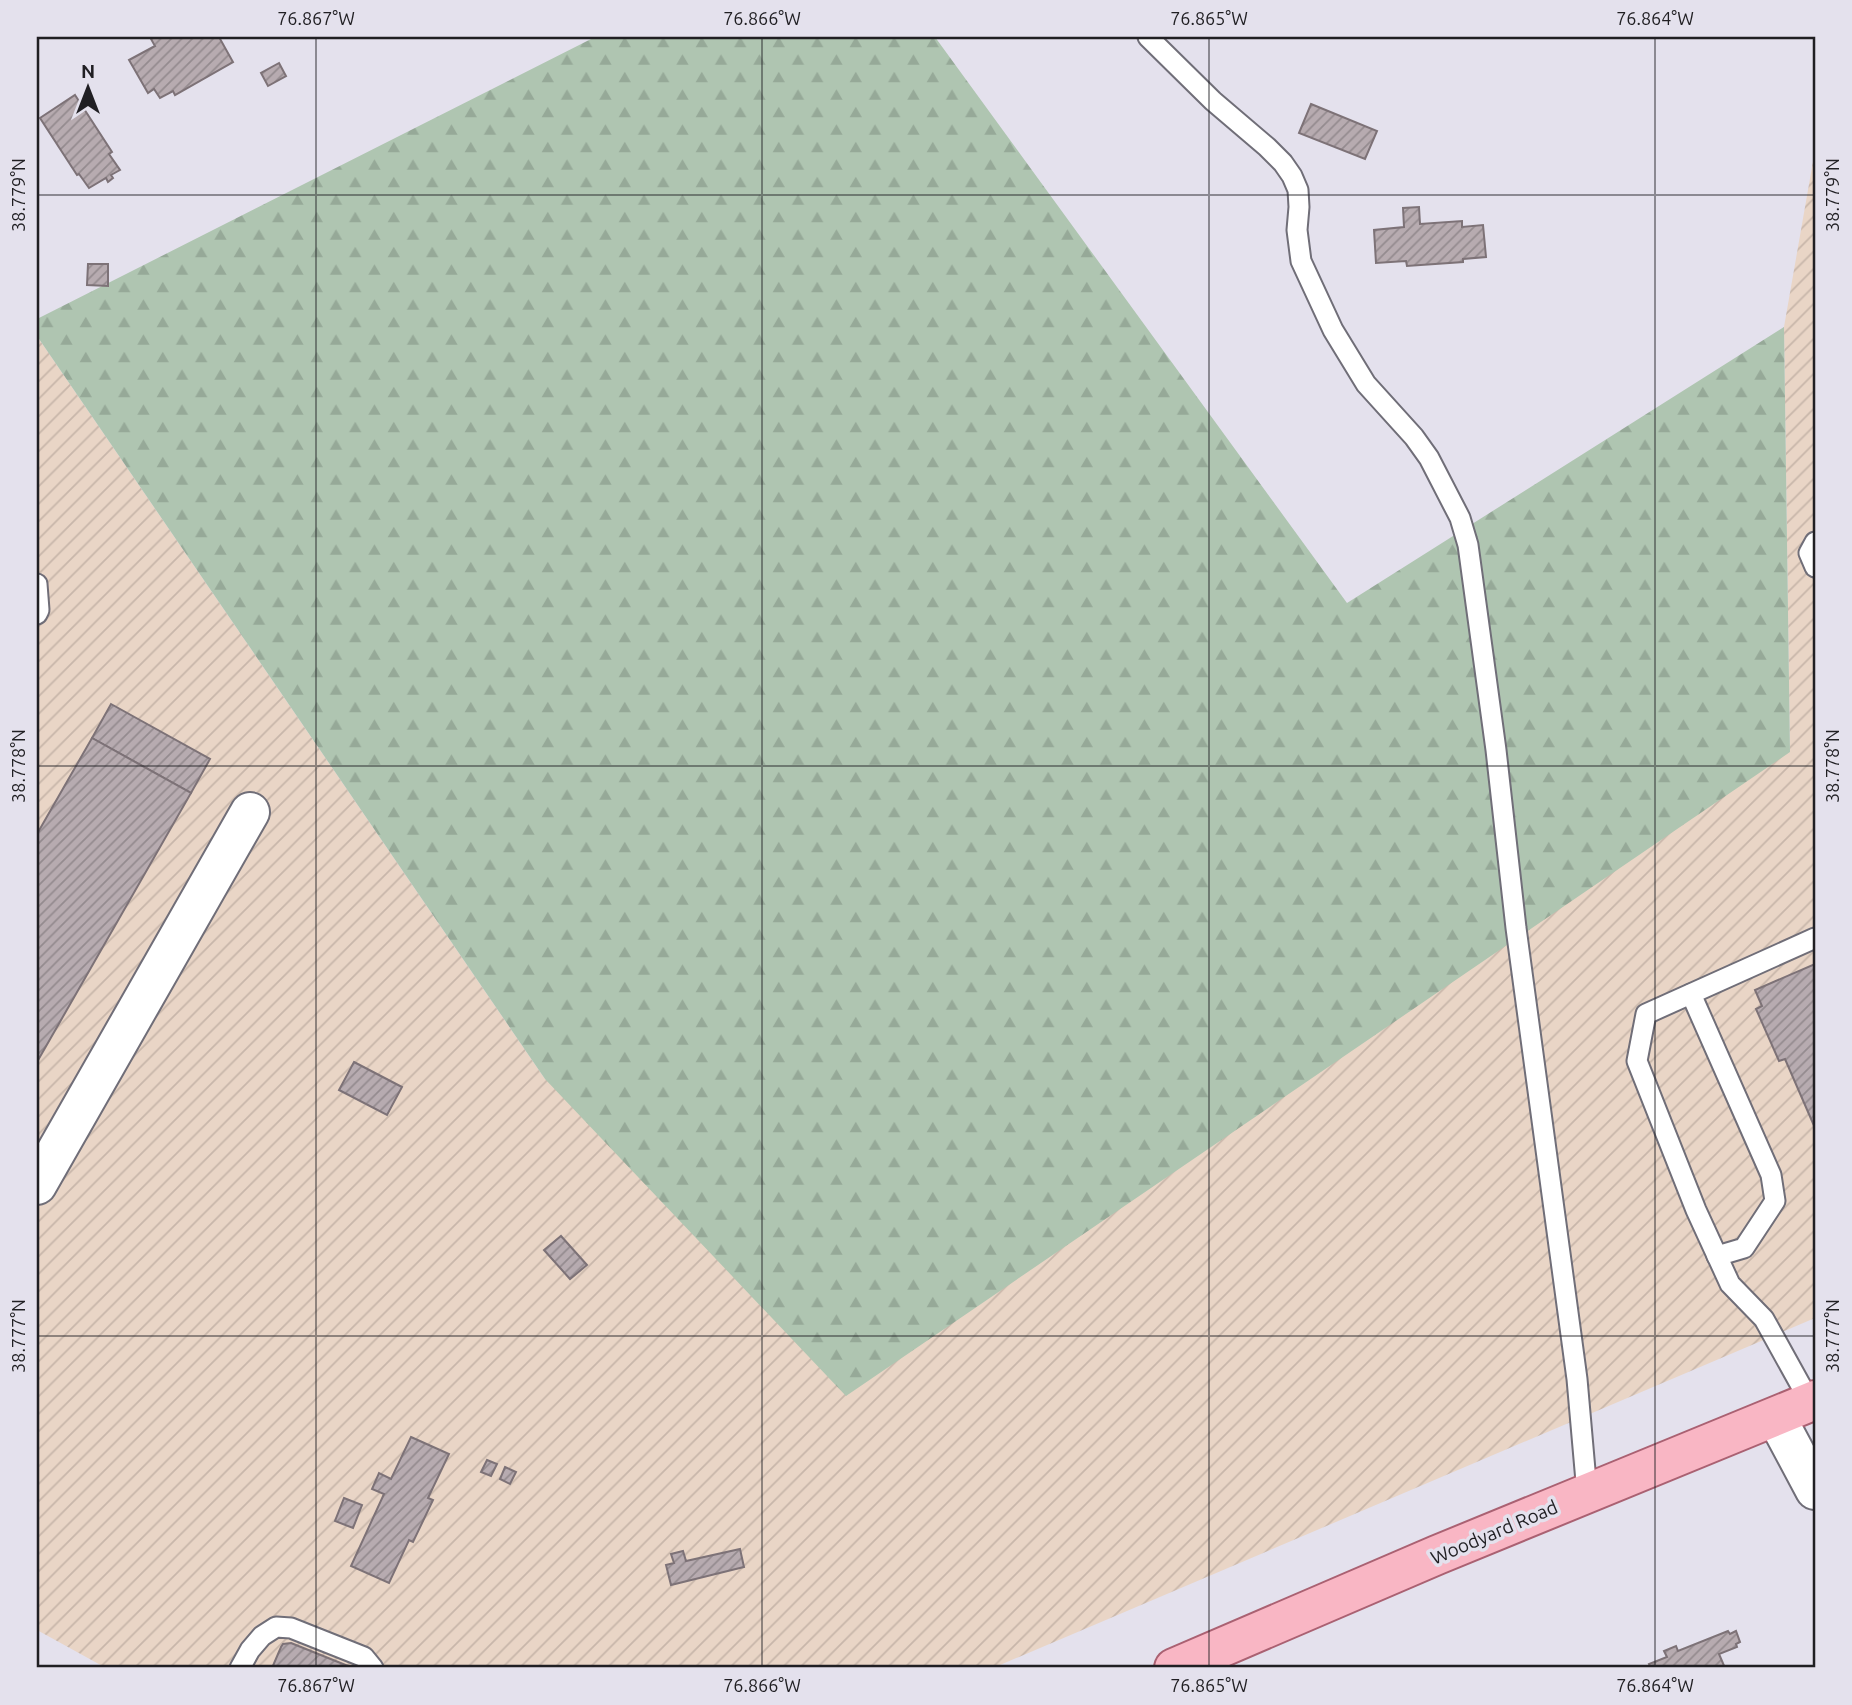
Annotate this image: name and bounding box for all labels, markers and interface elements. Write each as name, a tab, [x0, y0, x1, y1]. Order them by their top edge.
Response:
text: 76.867°W	[277, 8, 355, 28]
text: 76.866°W	[723, 8, 801, 28]
text: 76.865°W	[1170, 8, 1248, 28]
text: 76.864°W	[1616, 8, 1694, 28]
north arrow	[52, 52, 122, 122]
text: N	[81, 60, 95, 82]
text: 38.779°N	[8, 158, 28, 232]
text: 38.779°N	[1822, 158, 1842, 232]
text: 38.778°N	[8, 729, 28, 803]
text: 38.778°N	[1822, 729, 1842, 803]
text: 38.777°N	[8, 1299, 28, 1373]
text: 38.777°N	[1822, 1299, 1842, 1373]
street label: Woodyard Road	[1427, 1495, 1561, 1569]
text: 76.867°W	[277, 1675, 355, 1695]
text: 76.866°W	[723, 1675, 801, 1695]
text: 76.865°W	[1170, 1675, 1248, 1695]
text: 76.864°W	[1616, 1675, 1694, 1695]

